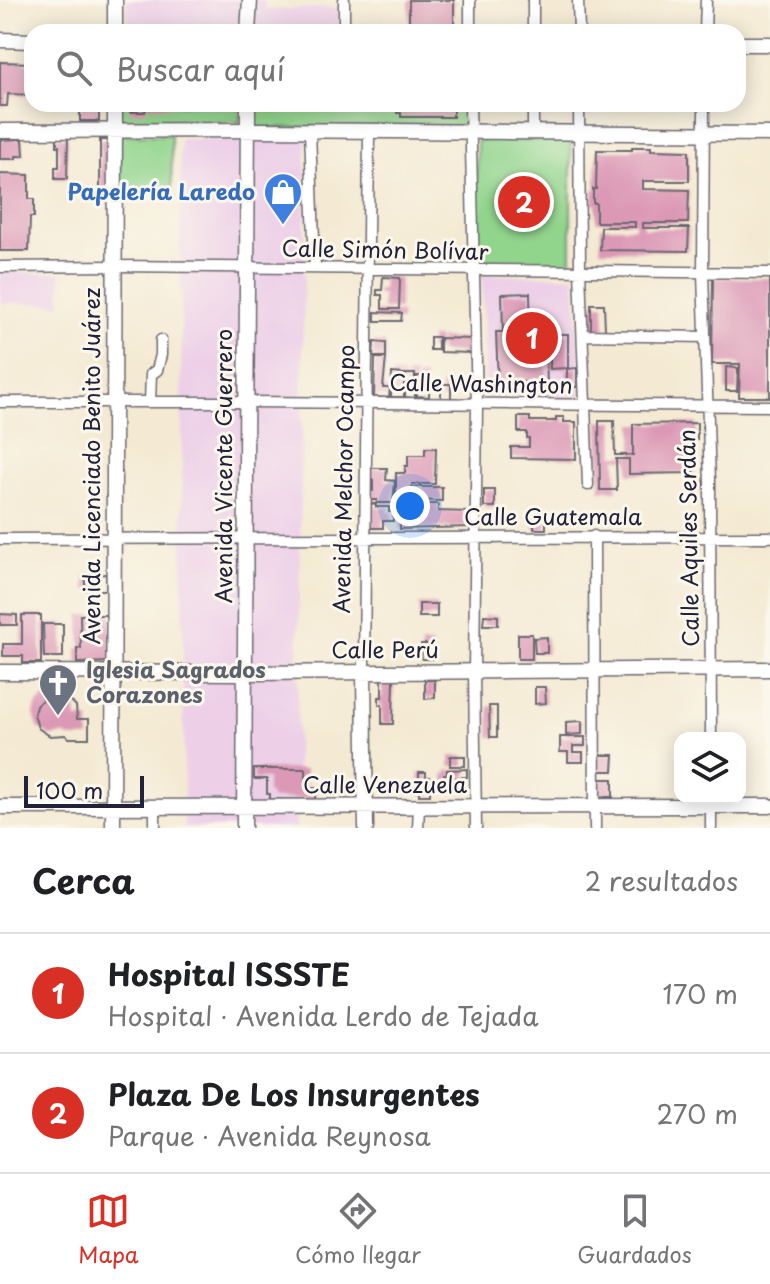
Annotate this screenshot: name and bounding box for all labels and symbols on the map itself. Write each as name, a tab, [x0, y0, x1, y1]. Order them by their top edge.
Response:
shop icon: Papelería Laredo	[262, 171, 304, 226]
pin: 2	[498, 172, 550, 232]
place label: Papelería Laredo	[67, 174, 255, 207]
street label: Calle Simón Bolívar	[281, 230, 489, 267]
street label: Avenida Licenciado Benito Juárez	[74, 288, 107, 644]
pin: 1	[506, 308, 558, 368]
street label: Avenida Vicente Guerrero	[206, 329, 239, 603]
street label: Avenida Melchor Ocampo	[324, 344, 361, 614]
street label: Calle Washington	[389, 364, 573, 401]
street label: Calle Aquiles Serdán	[669, 429, 706, 647]
your location	[390, 486, 430, 526]
street label: Calle Guatemala	[464, 499, 642, 532]
street label: Calle Perú	[331, 632, 439, 665]
place label: Iglesia Sagrados Corazones	[86, 652, 266, 710]
church icon: Iglesia Sagrados Corazones	[37, 662, 79, 717]
street label: Calle Venezuela	[303, 767, 467, 800]
scale bar	[24, 772, 144, 808]

